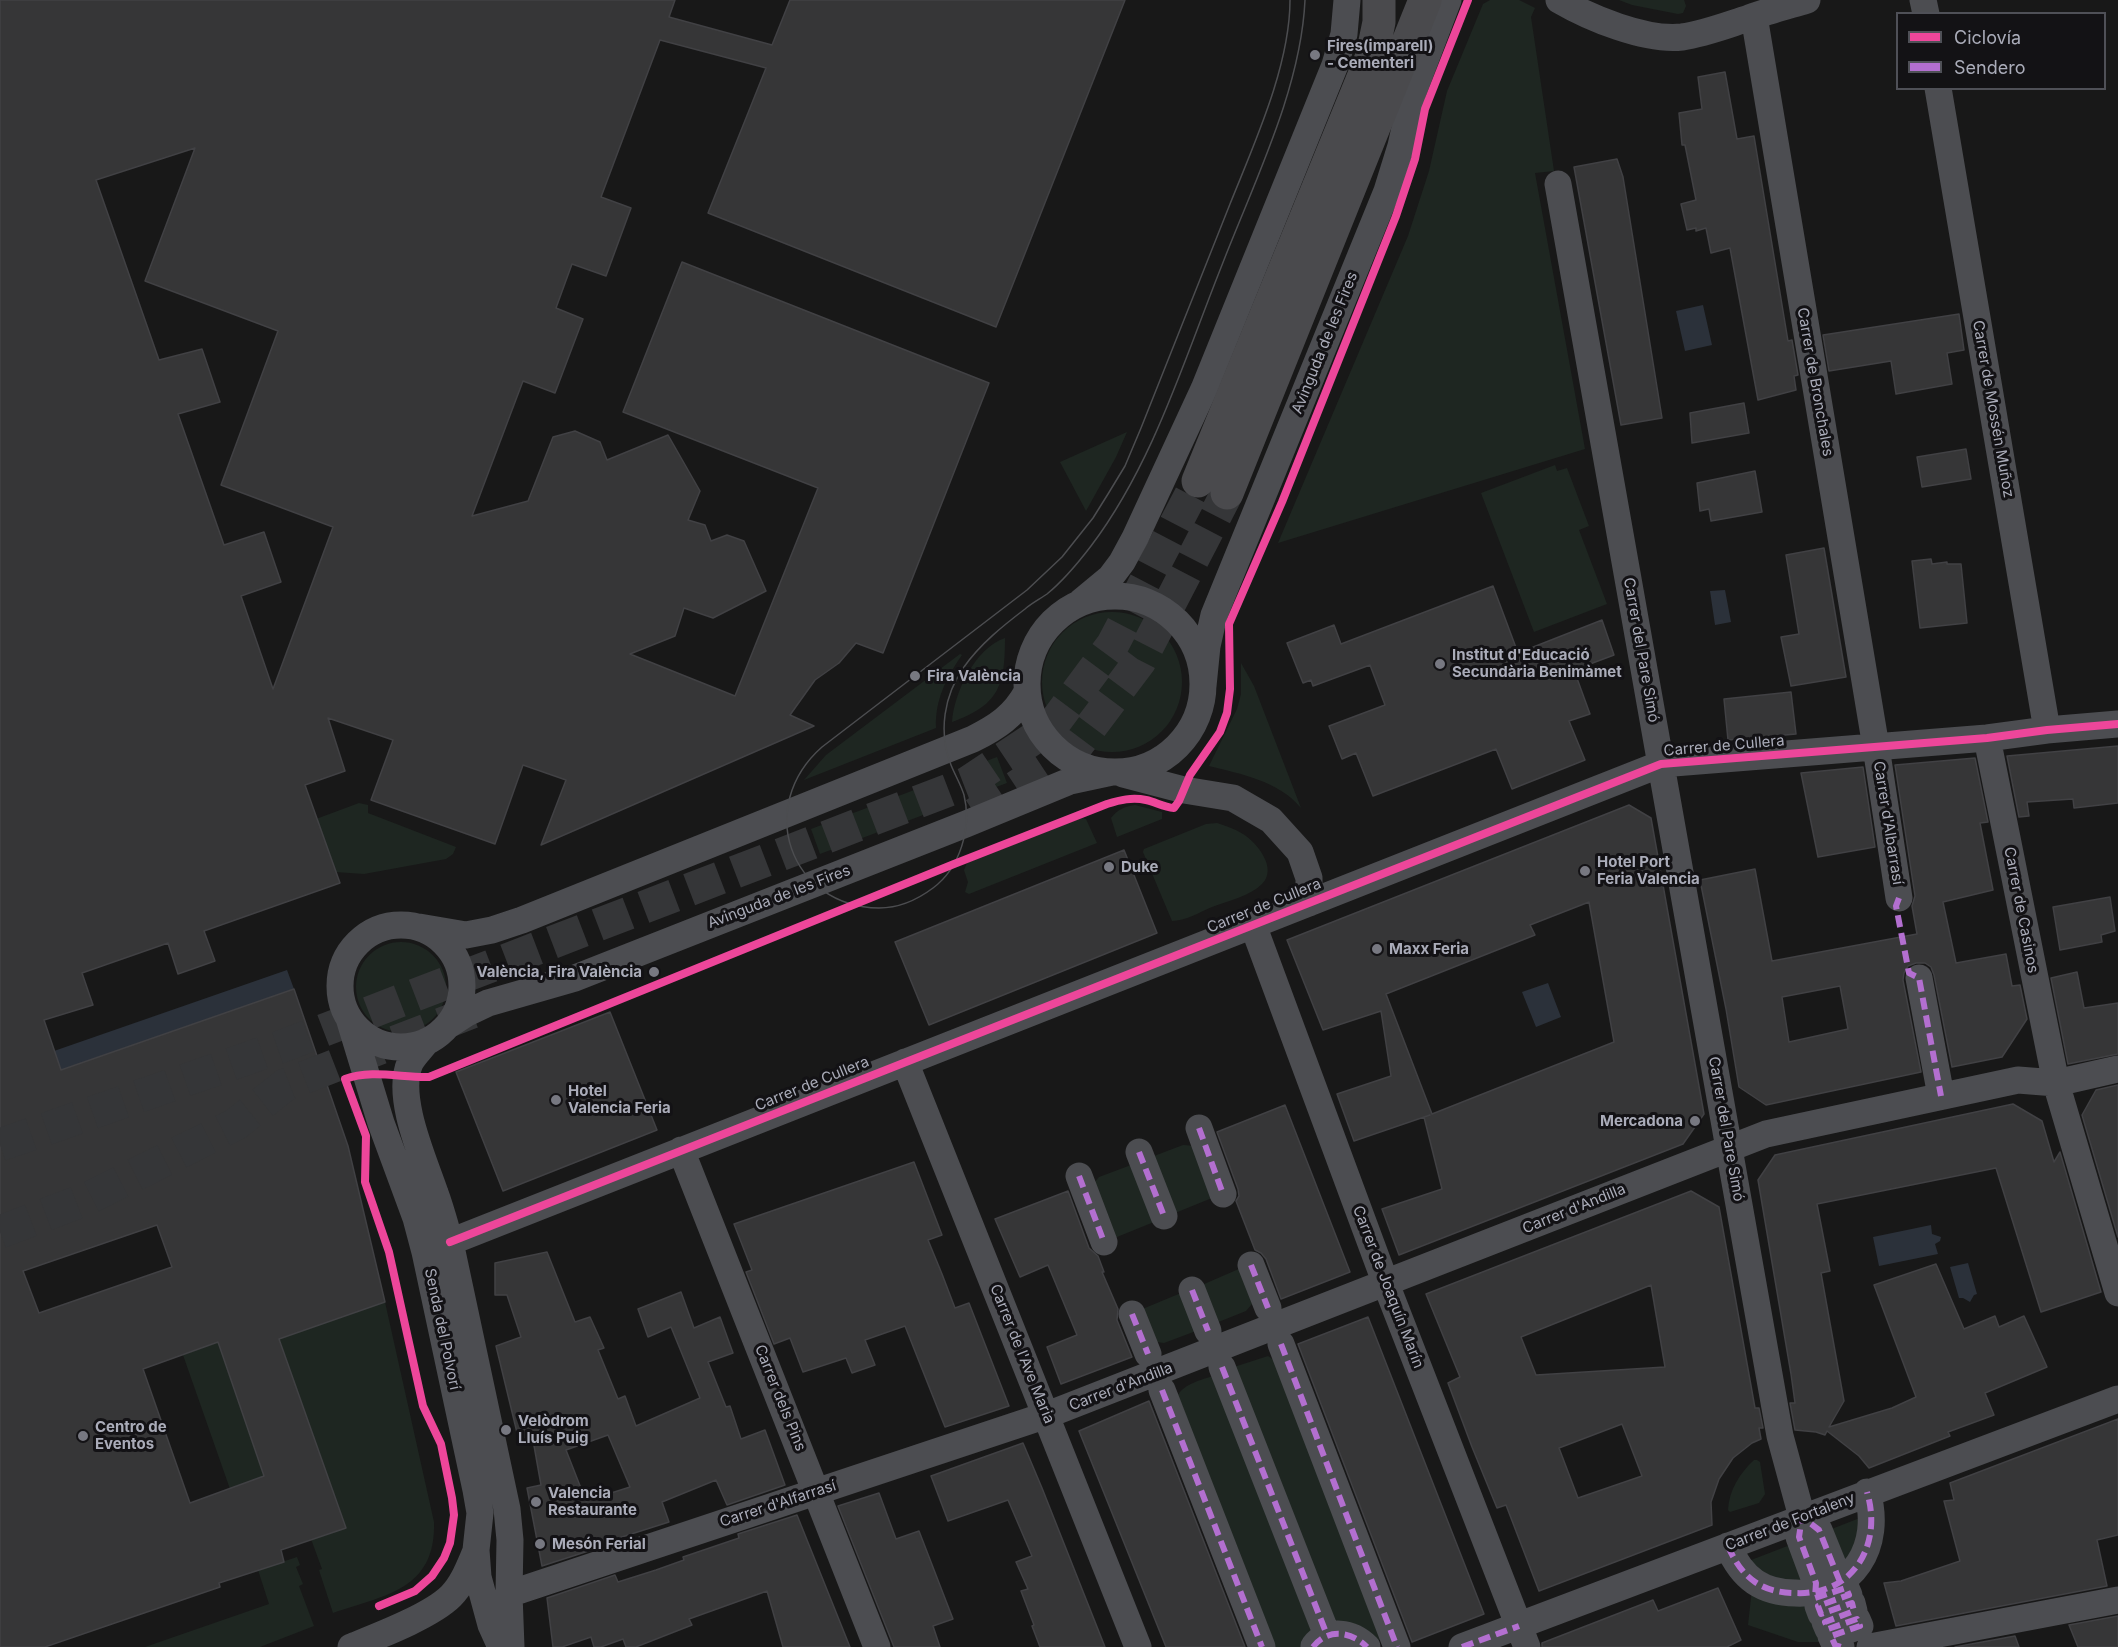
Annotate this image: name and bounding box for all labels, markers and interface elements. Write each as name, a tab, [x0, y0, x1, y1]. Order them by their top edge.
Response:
legend	[1896, 12, 2106, 90]
text: Ciclovía	[1954, 27, 2021, 48]
place label: Fires(imparell) - Cementeri	[1327, 37, 1433, 72]
marker: Fires(imparell) - Cementeri	[1308, 48, 1322, 62]
text: Sendero	[1954, 57, 2025, 78]
street label: Avinguda de les Fires	[1288, 269, 1362, 417]
street label: Carrer de Bronchales	[1793, 306, 1837, 458]
street label: Carrer de Mossén Muñoz	[1969, 319, 2017, 499]
street label: Carrer del Pare Simó	[1619, 576, 1663, 724]
place label: Institut d'Educació Secundària Benimàmet	[1452, 646, 1622, 681]
marker: Institut d'Educació Secundària Benimàmet	[1433, 657, 1447, 671]
place label: Fira València	[927, 667, 1021, 685]
marker: Fira València	[908, 669, 922, 683]
street label: Carrer de Cullera	[1663, 732, 1785, 760]
street label: Carrer d'Albarrasí	[1869, 760, 1907, 886]
street label: Carrer de Casinos	[2000, 845, 2042, 975]
place label: Hotel Port Feria Valencia	[1597, 853, 1700, 888]
place label: Duke	[1121, 858, 1158, 876]
marker: Duke	[1102, 860, 1116, 874]
street label: Avinguda de les Fires	[705, 861, 853, 933]
marker: Hotel Port Feria Valencia	[1578, 864, 1592, 878]
street label: Carrer de Cullera	[1204, 875, 1324, 937]
place label: Maxx Feria	[1389, 940, 1469, 958]
marker: Maxx Feria	[1370, 942, 1384, 956]
place label: València, Fira València	[476, 963, 642, 981]
marker: València, Fira València	[647, 965, 661, 979]
street label: Carrer de Cullera	[752, 1053, 872, 1115]
street label: Carrer del Pare Simó	[1704, 1055, 1748, 1203]
place label: Hotel Valencia Feria	[568, 1082, 671, 1117]
marker: Hotel Valencia Feria	[549, 1093, 563, 1107]
place label: Mercadona	[1600, 1112, 1683, 1130]
marker: Mercadona	[1688, 1114, 1702, 1128]
street label: Carrer d'Andilla	[1520, 1180, 1628, 1238]
street label: Carrer de Joaquín Marín	[1349, 1203, 1427, 1371]
street label: Senda del Polvorí	[420, 1267, 464, 1391]
street label: Carrer de l'Ave Maria	[986, 1282, 1058, 1426]
street label: Carrer dels Pins	[750, 1342, 810, 1454]
street label: Carrer d'Andilla	[1067, 1359, 1175, 1415]
place label: Velòdrom Lluís Puig	[518, 1412, 589, 1447]
place label: Centro de Eventos	[95, 1418, 167, 1453]
marker: Velòdrom Lluís Puig	[499, 1423, 513, 1437]
marker: Centro de Eventos	[76, 1429, 90, 1443]
street label: Carrer d'Alfarrasí	[718, 1477, 838, 1531]
place label: Valencia Restaurante	[548, 1484, 637, 1519]
street label: Carrer de Fortaleny	[1723, 1489, 1857, 1555]
marker: Valencia Restaurante	[529, 1495, 543, 1509]
place label: Mesón Ferial	[552, 1535, 646, 1553]
marker: Mesón Ferial	[533, 1537, 547, 1551]

